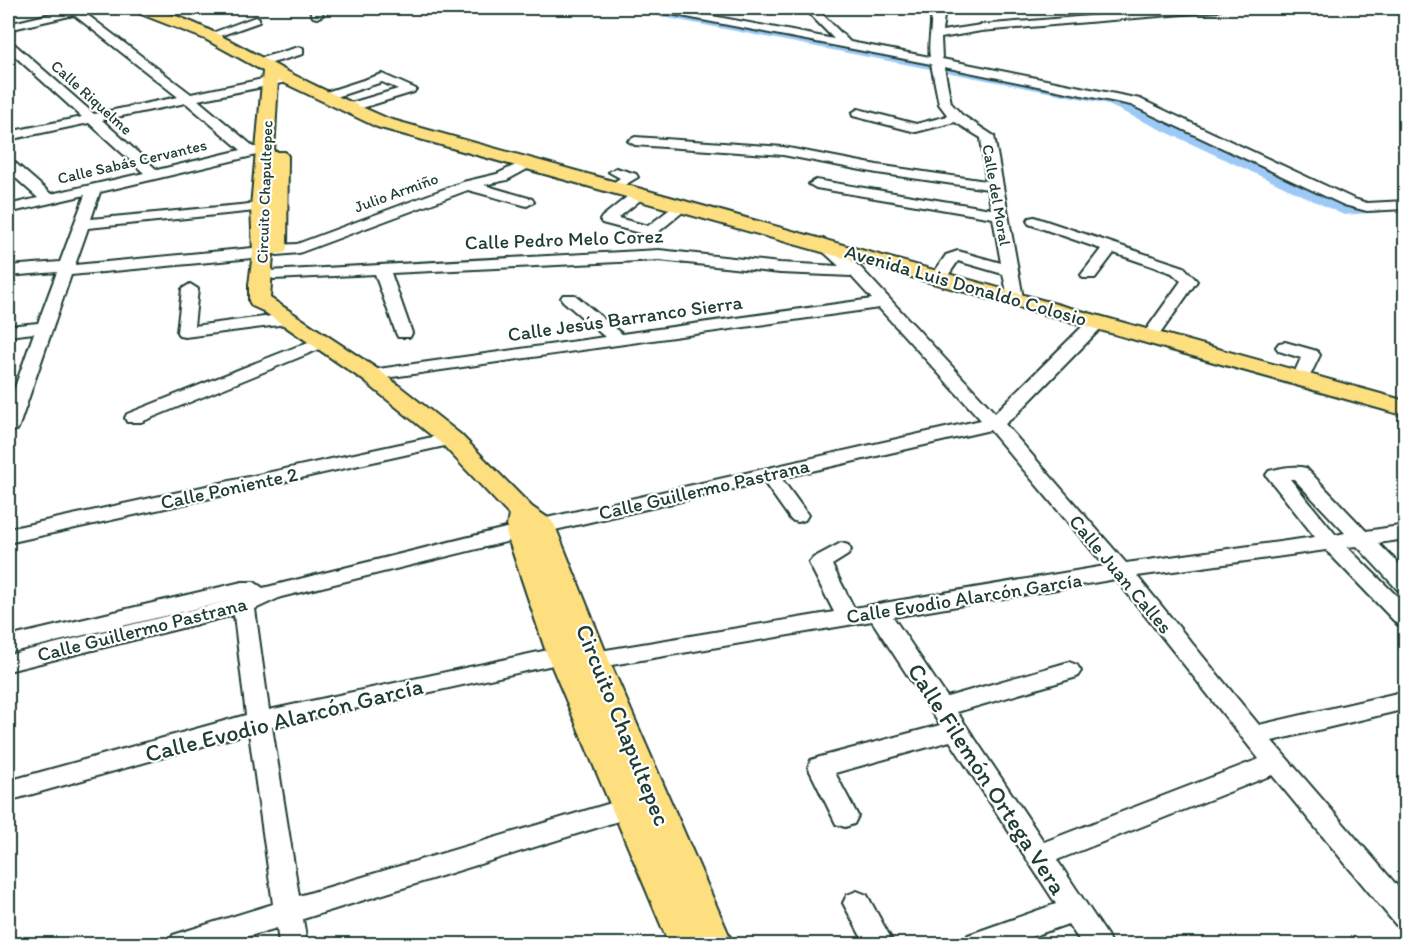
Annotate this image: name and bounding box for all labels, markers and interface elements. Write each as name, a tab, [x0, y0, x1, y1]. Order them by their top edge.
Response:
street label: Calle Riquelme	[47, 56, 136, 139]
street label: Circuito Chapultepec	[253, 120, 276, 264]
street label: Calle Sabás Cervantes	[56, 135, 209, 188]
street label: Calle del Moral	[978, 143, 1015, 248]
street label: Julio Armiño	[352, 169, 441, 216]
street label: Calle Pedro Melo Corez	[464, 224, 664, 254]
street label: Avenida Luis Donaldo Colosio	[842, 239, 1090, 331]
street label: Calle Jesús Barranco Sierra	[506, 290, 745, 346]
street label: Calle Guillermo Pastrana	[596, 453, 812, 525]
street label: Calle Poniente 2	[158, 462, 300, 514]
street label: Calle Juan Calles	[1064, 510, 1178, 638]
street label: Calle Evodio Alarcón García	[845, 568, 1084, 628]
street label: Calle Guillermo Pastrana	[35, 591, 250, 667]
street label: Circuito Chapultepec	[570, 620, 677, 830]
street label: Calle Filemón Ortega Vera	[902, 657, 1073, 900]
street label: Calle Evodio Alarcón García	[142, 671, 426, 768]

